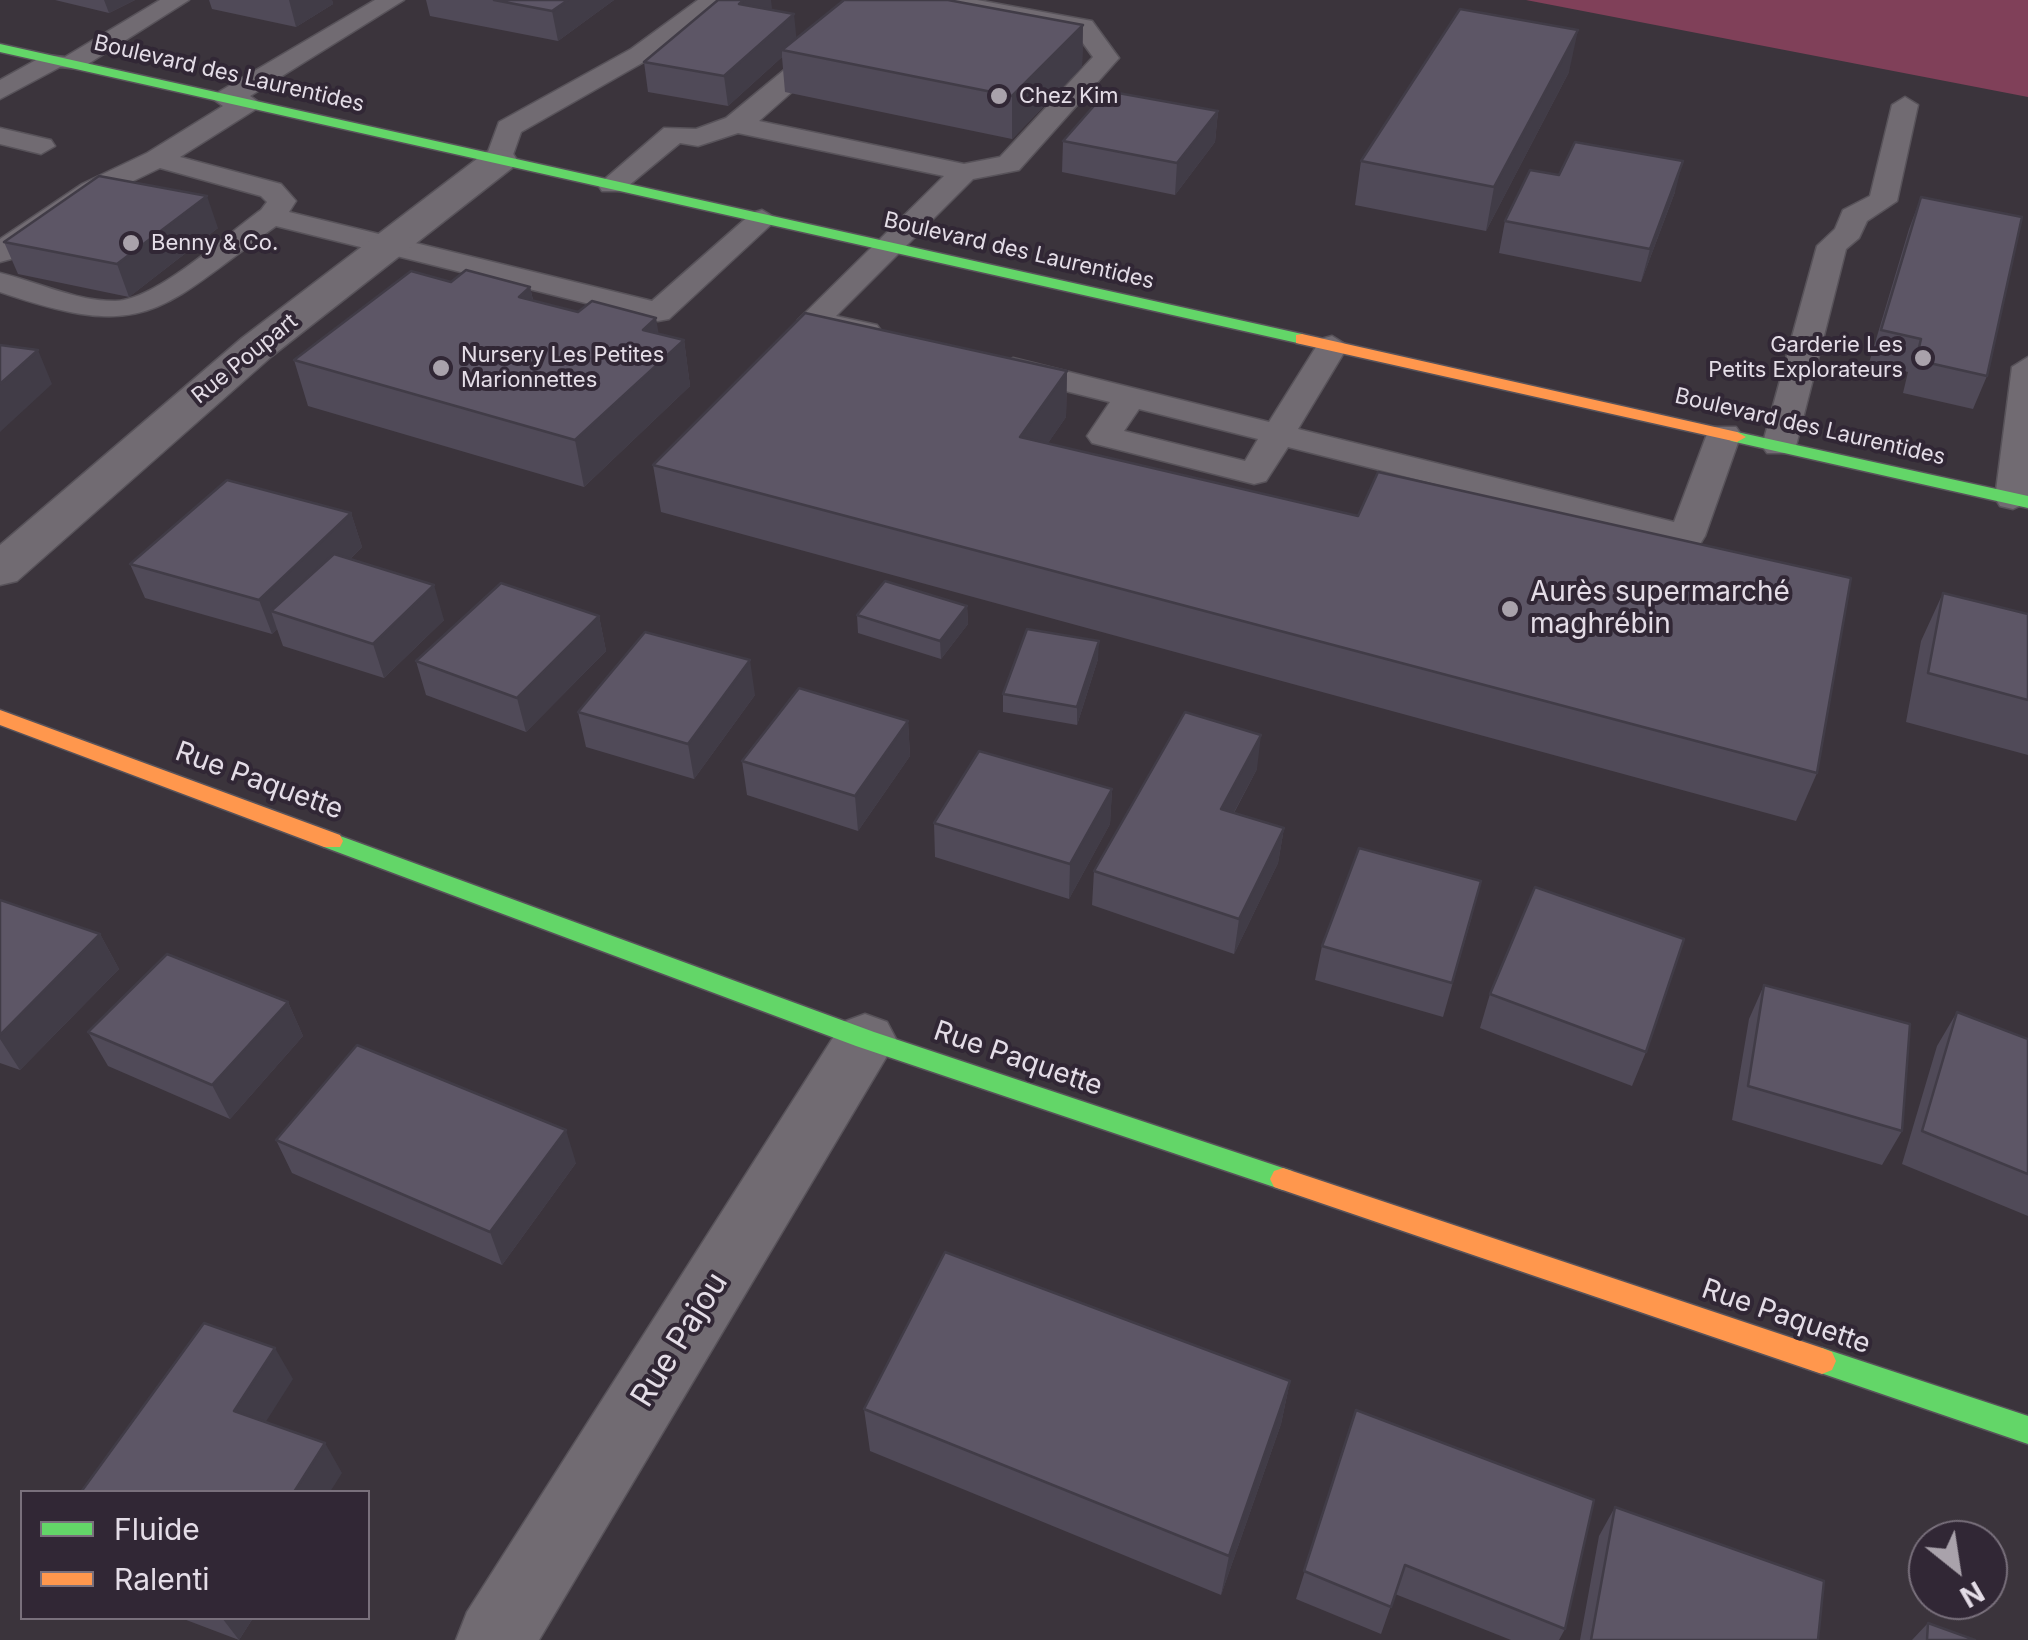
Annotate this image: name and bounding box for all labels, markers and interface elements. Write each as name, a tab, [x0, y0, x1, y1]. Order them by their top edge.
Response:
street label: Boulevard des Laurentides	[91, 30, 367, 118]
place label: Chez Kim	[1019, 83, 1119, 109]
marker: Chez Kim	[988, 85, 1010, 107]
street label: Boulevard des Laurentides	[881, 207, 1157, 295]
place label: Benny & Co.	[151, 230, 278, 256]
marker: Benny & Co.	[120, 232, 142, 254]
street label: Rue Poupart	[187, 308, 303, 410]
place label: Garderie Les Petits Explorateurs	[1708, 332, 1903, 384]
place label: Nursery Les Petites Marionnettes	[461, 342, 664, 394]
marker: Garderie Les Petits Explorateurs	[1912, 347, 1934, 369]
marker: Nursery Les Petites Marionnettes	[430, 357, 452, 379]
street label: Boulevard des Laurentides	[1672, 383, 1948, 471]
place label: Aurès supermarché maghrébin	[1530, 576, 1790, 642]
marker: Aurès supermarché maghrébin	[1499, 598, 1521, 620]
street label: Rue Paquette	[171, 735, 347, 827]
street label: Rue Paquette	[929, 1014, 1107, 1104]
street label: Rue Pajou	[624, 1266, 736, 1414]
street label: Rue Paquette	[1697, 1272, 1875, 1362]
legend	[20, 1490, 370, 1620]
text: Fluide	[114, 1511, 200, 1547]
north arrow	[1908, 1520, 2008, 1620]
text: Ralenti	[114, 1561, 210, 1597]
text: N	[1954, 1574, 1990, 1614]

